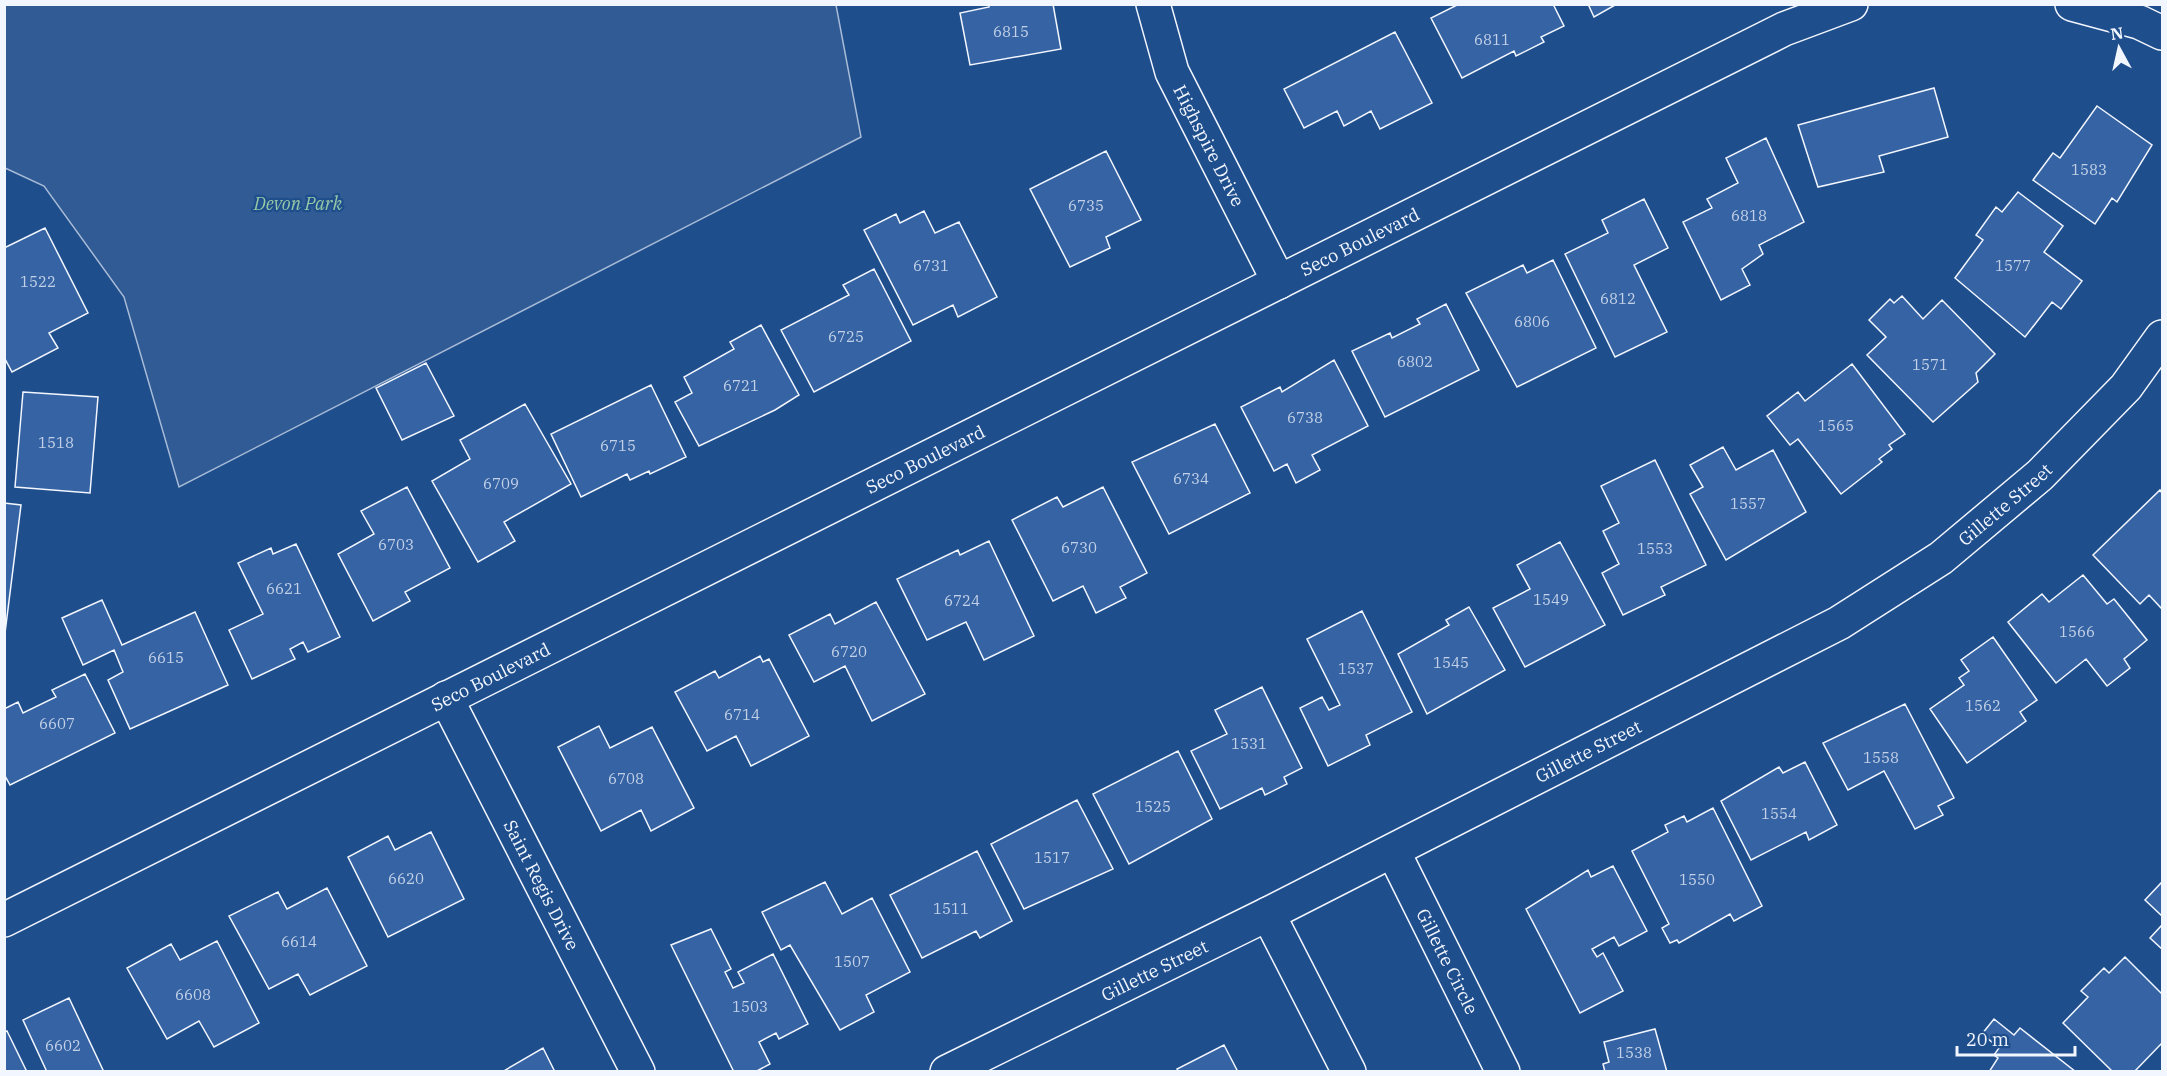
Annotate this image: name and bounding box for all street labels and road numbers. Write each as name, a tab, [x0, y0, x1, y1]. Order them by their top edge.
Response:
street label: Highspire Drive	[1169, 81, 1250, 210]
street label: Seco Boulevard	[1296, 202, 1423, 281]
street label: Seco Boulevard	[862, 419, 988, 498]
street label: Gillette Street	[1953, 458, 2057, 551]
street label: Seco Boulevard	[427, 637, 554, 716]
street label: Gillette Street	[1531, 714, 1645, 787]
street label: Saint Regis Drive	[499, 816, 585, 954]
street label: Gillette Circle	[1412, 904, 1484, 1018]
street label: Gillette Street	[1097, 934, 1211, 1006]

